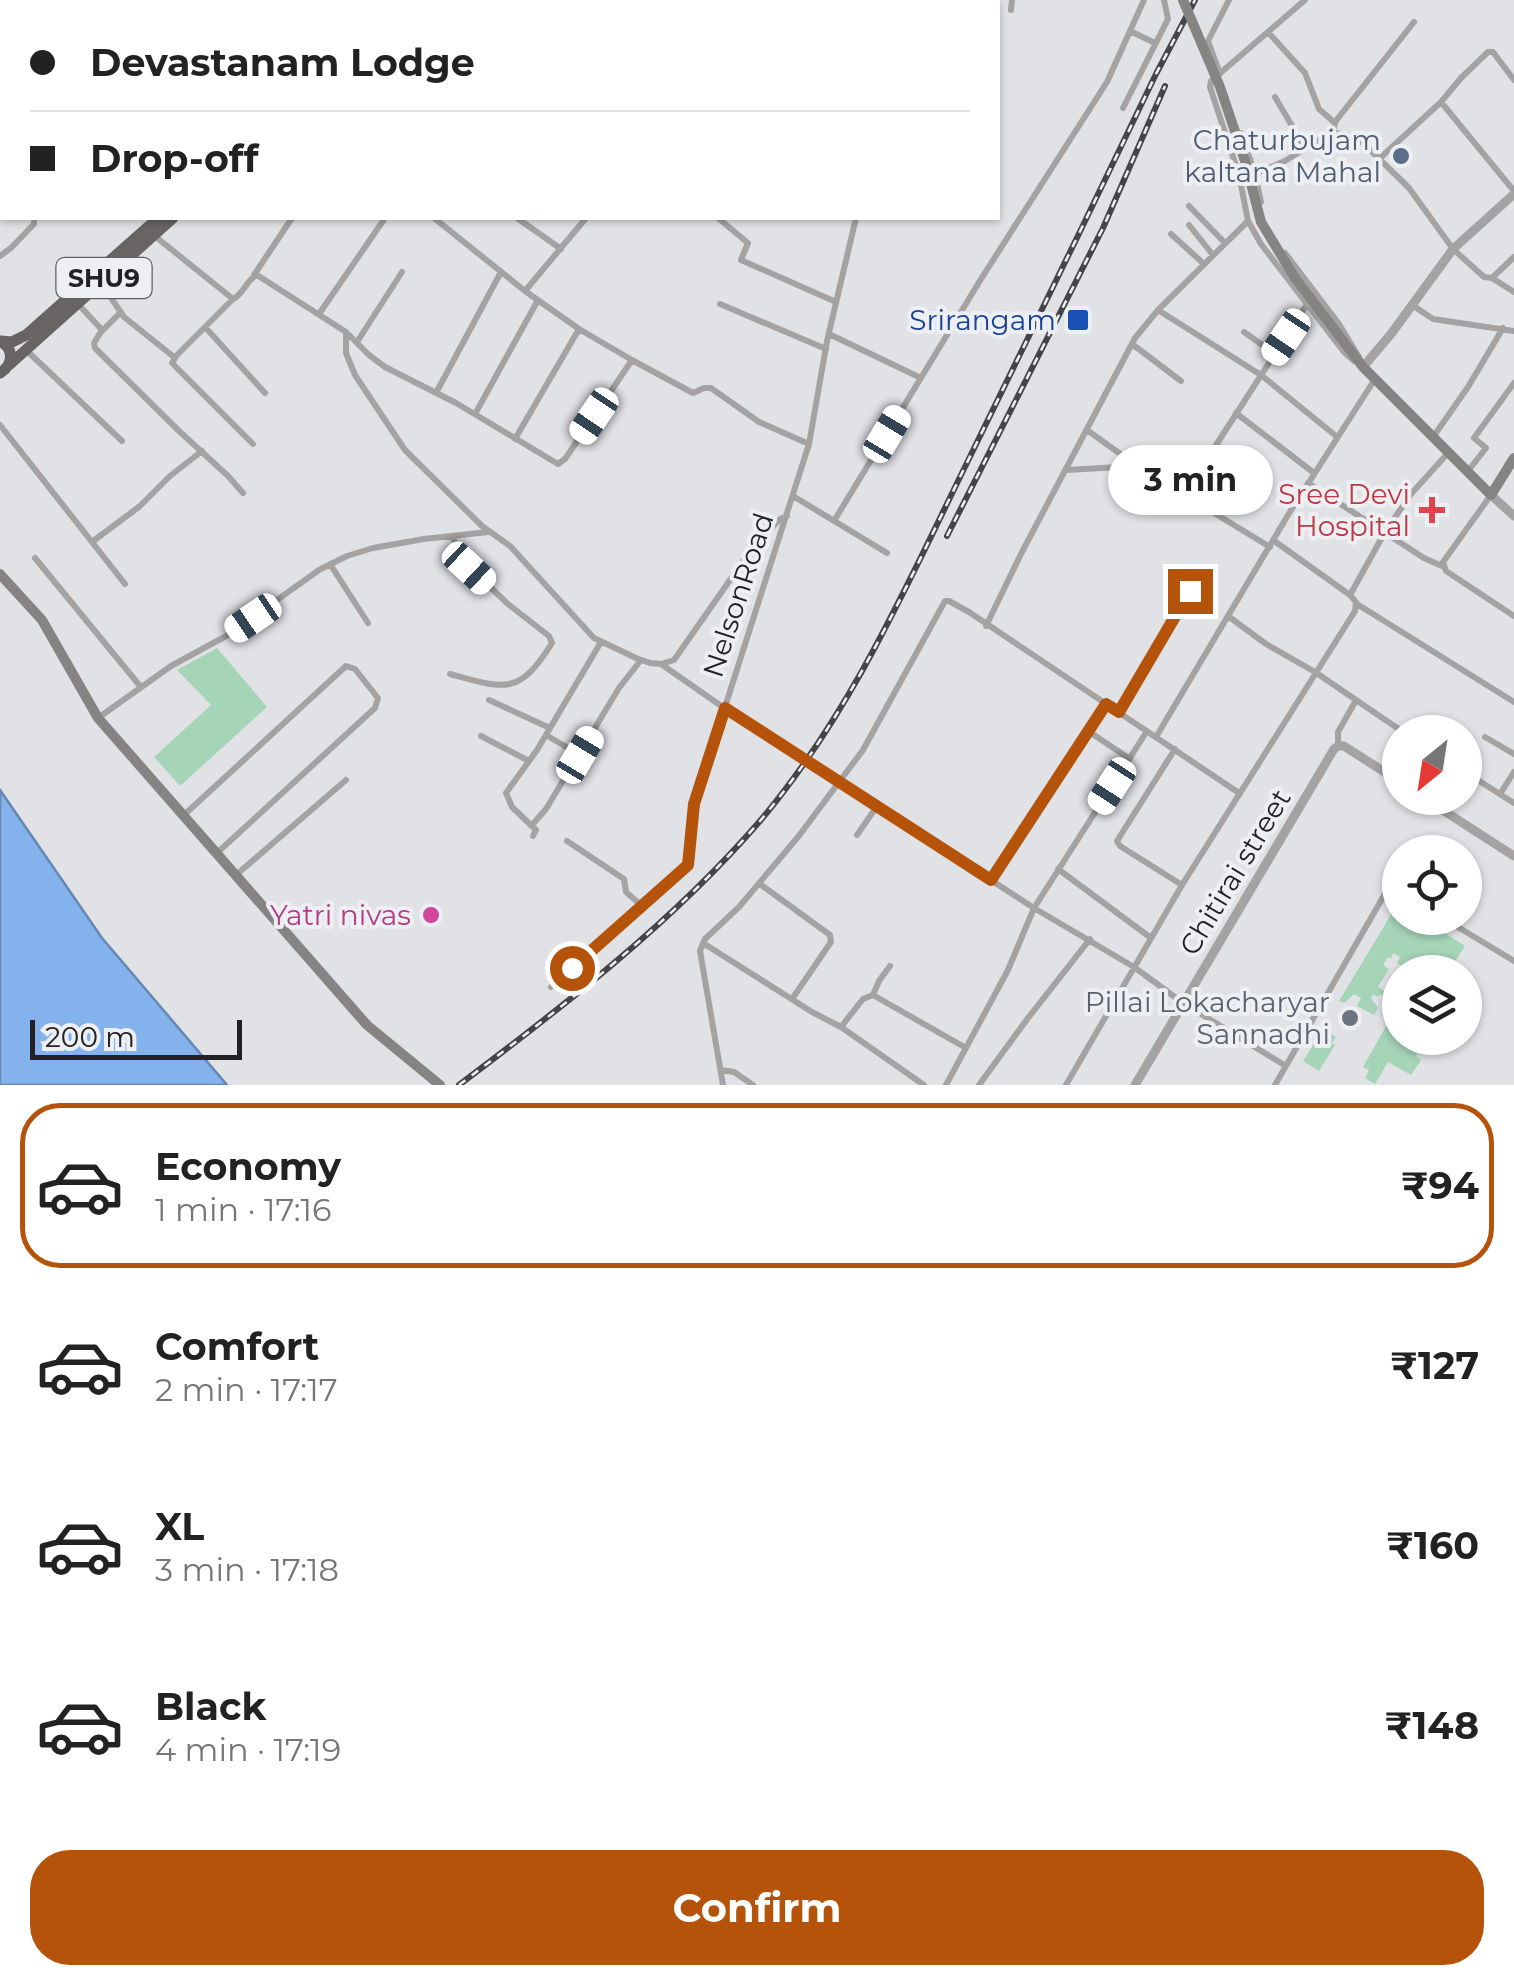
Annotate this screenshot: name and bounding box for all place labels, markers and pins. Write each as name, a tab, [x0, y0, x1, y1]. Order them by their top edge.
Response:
place label: Chaturbujam kaltana Mahal	[1184, 123, 1381, 189]
marker: Chaturbujam kaltana Mahal	[1390, 145, 1412, 167]
place label: Srirangam	[909, 303, 1056, 337]
marker: Srirangam	[1065, 307, 1091, 333]
place label: Sree Devi Hospital	[1278, 477, 1410, 543]
marker: Sree Devi Hospital	[1419, 497, 1445, 523]
place label: Yatri nivas	[270, 898, 411, 932]
marker: Yatri nivas	[420, 904, 442, 926]
place label: Pillai Lokacharyar Sannadhi	[1085, 985, 1330, 1051]
marker: Pillai Lokacharyar Sannadhi	[1339, 1007, 1361, 1029]

